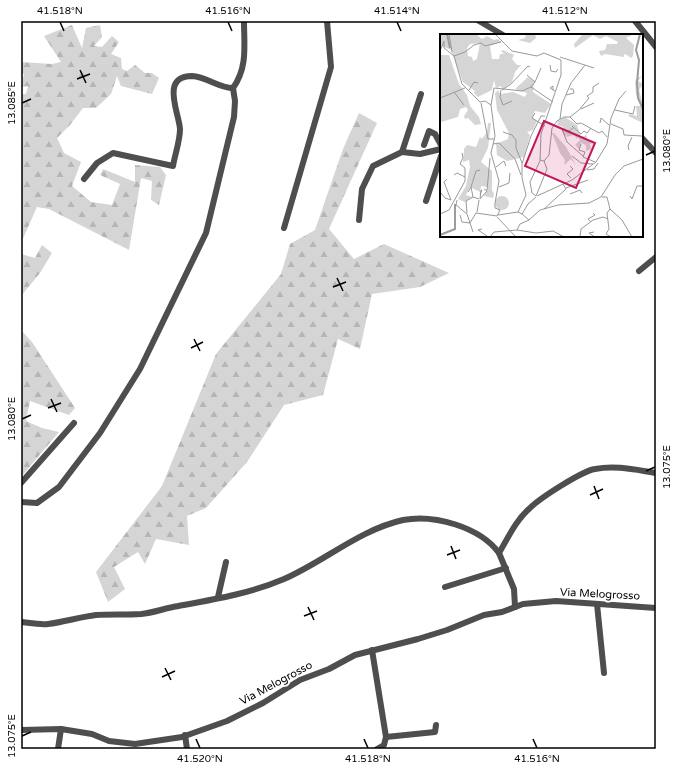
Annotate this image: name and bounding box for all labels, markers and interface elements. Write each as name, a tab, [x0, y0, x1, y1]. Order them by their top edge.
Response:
text: 41.518°N	[37, 5, 83, 17]
text: 41.516°N	[205, 5, 251, 17]
text: 41.514°N	[374, 5, 420, 17]
text: 41.512°N	[542, 5, 588, 17]
inset map	[440, 34, 643, 237]
text: 13.085°E	[6, 81, 18, 125]
text: 13.080°E	[661, 129, 673, 173]
text: 13.080°E	[6, 397, 18, 441]
text: 13.075°E	[661, 445, 673, 489]
street label: Via Melogrosso	[560, 585, 641, 603]
street label: Via Melogrosso	[237, 658, 315, 708]
text: 13.075°E	[6, 714, 18, 758]
text: 41.520°N	[177, 753, 223, 765]
text: 41.518°N	[345, 753, 391, 765]
text: 41.516°N	[514, 753, 560, 765]

